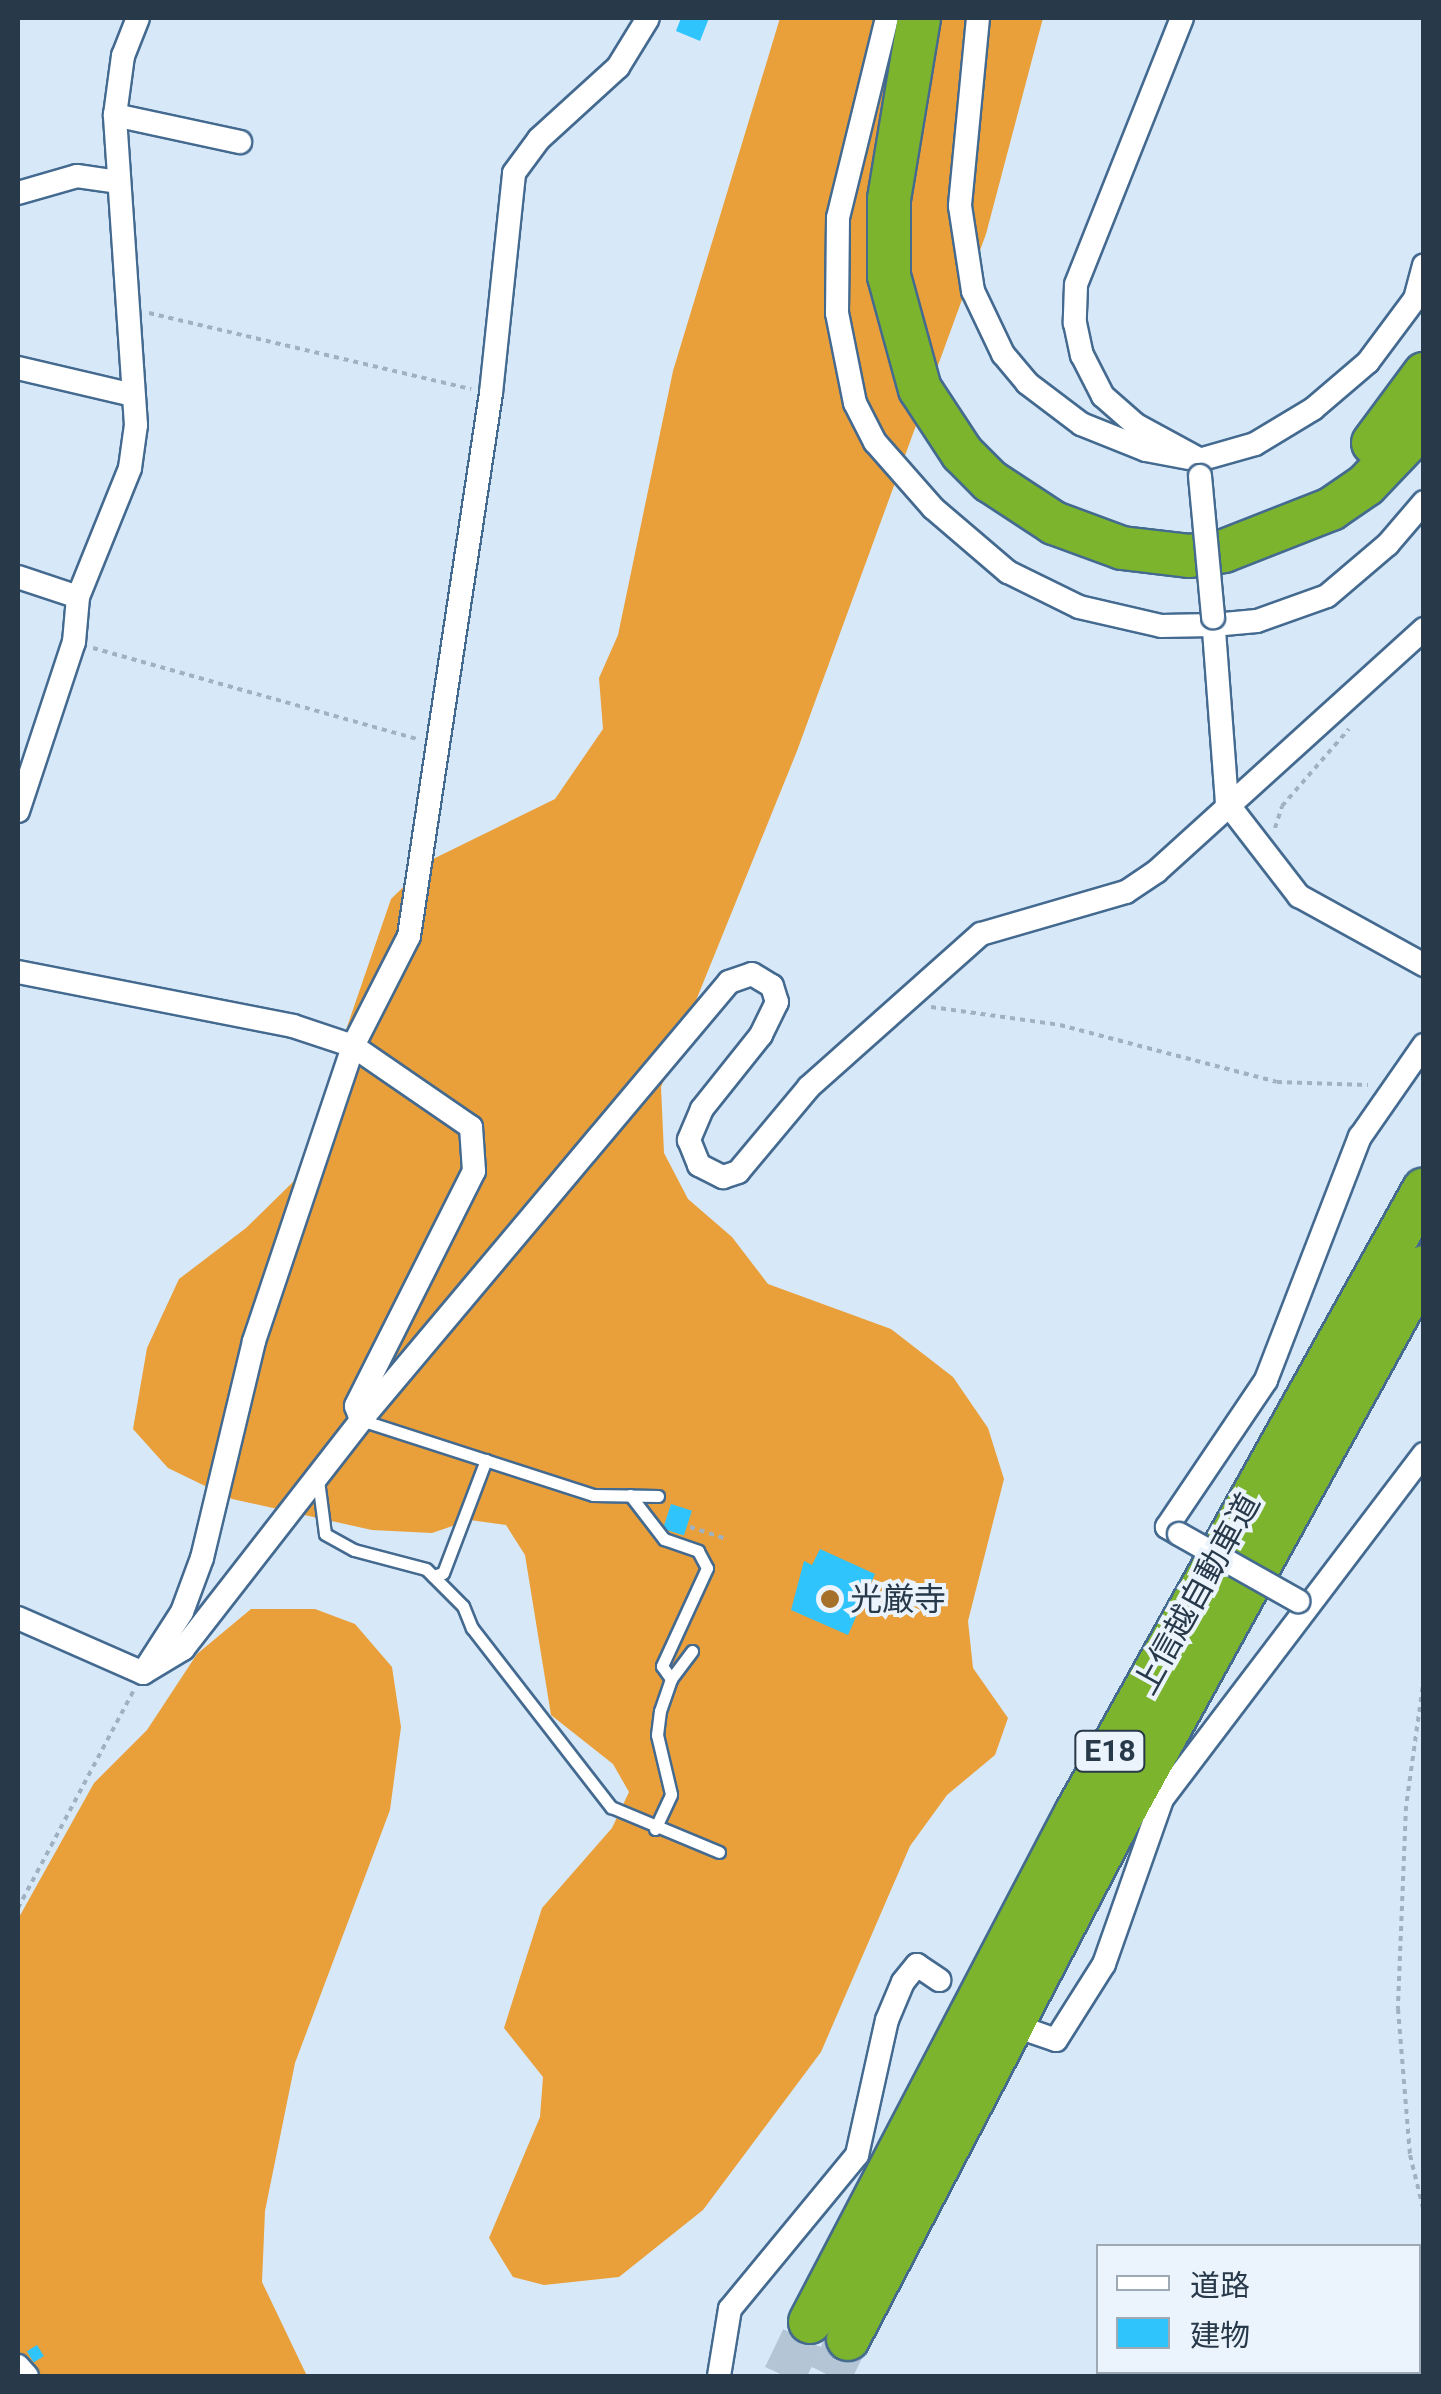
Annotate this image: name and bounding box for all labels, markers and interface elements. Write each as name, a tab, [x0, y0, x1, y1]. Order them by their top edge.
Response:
street label: 上信越自動車道	[1126, 1487, 1268, 1701]
place label: 光厳寺	[850, 1580, 946, 1618]
marker: 光厳寺	[819, 1588, 841, 1610]
road number: E18	[1072, 1726, 1148, 1776]
legend	[1096, 2244, 1421, 2374]
text: 道路	[1190, 2268, 1250, 2303]
text: 建物	[1190, 2318, 1250, 2353]

